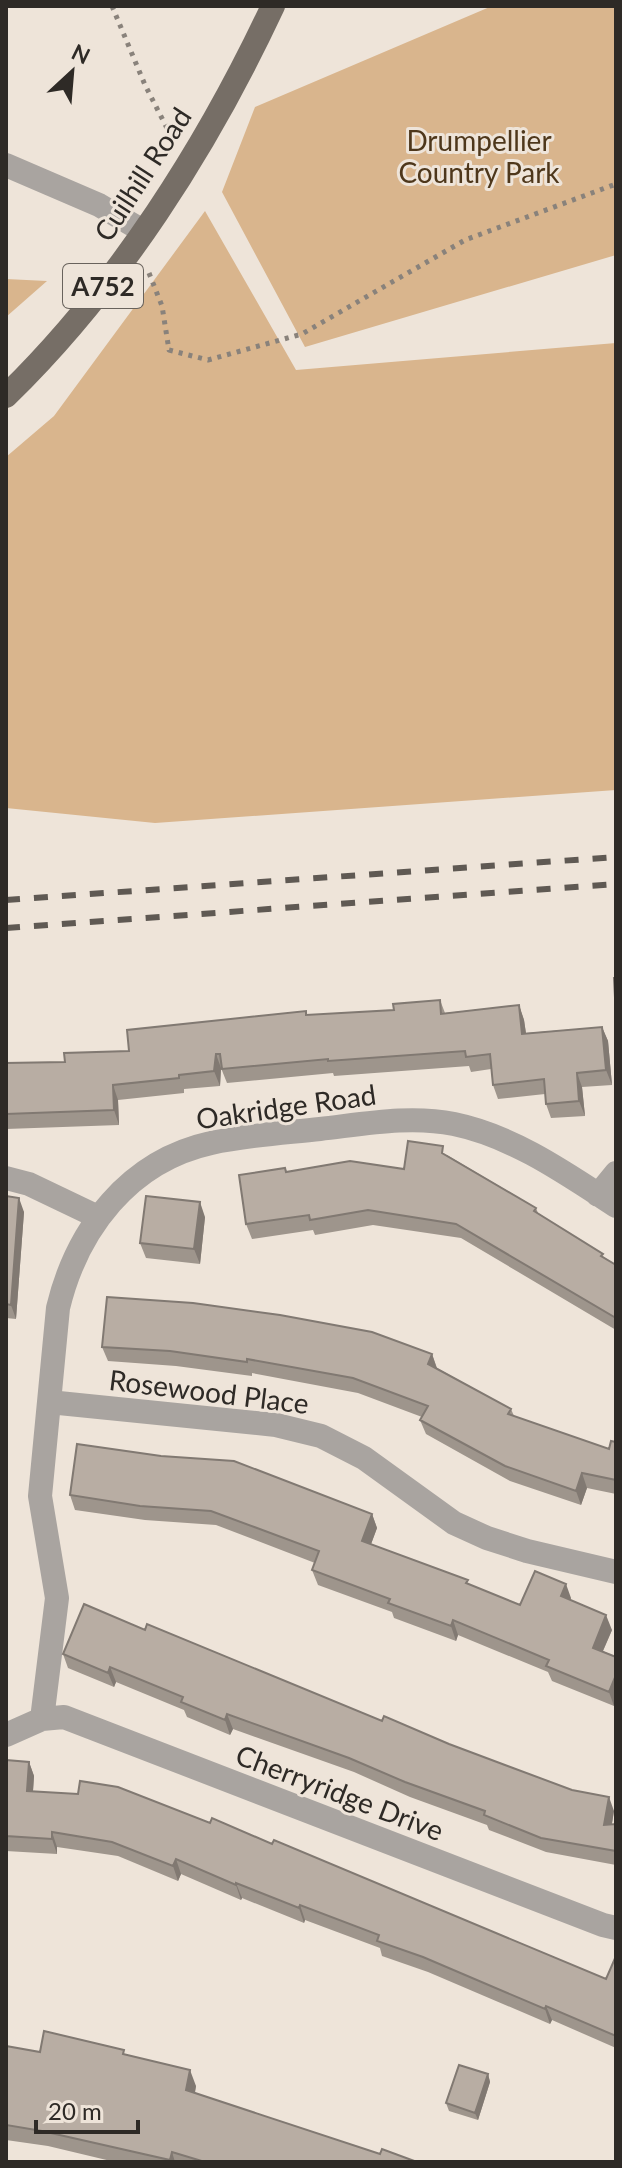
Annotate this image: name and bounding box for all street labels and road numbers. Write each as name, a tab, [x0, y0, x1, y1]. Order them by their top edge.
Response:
street label: Cuilhill Road	[86, 101, 198, 247]
road number: A752	[63, 264, 143, 308]
street label: Oakridge Road	[194, 1077, 378, 1135]
street label: Rosewood Place	[107, 1362, 311, 1420]
street label: Cherryridge Drive	[231, 1737, 449, 1847]

